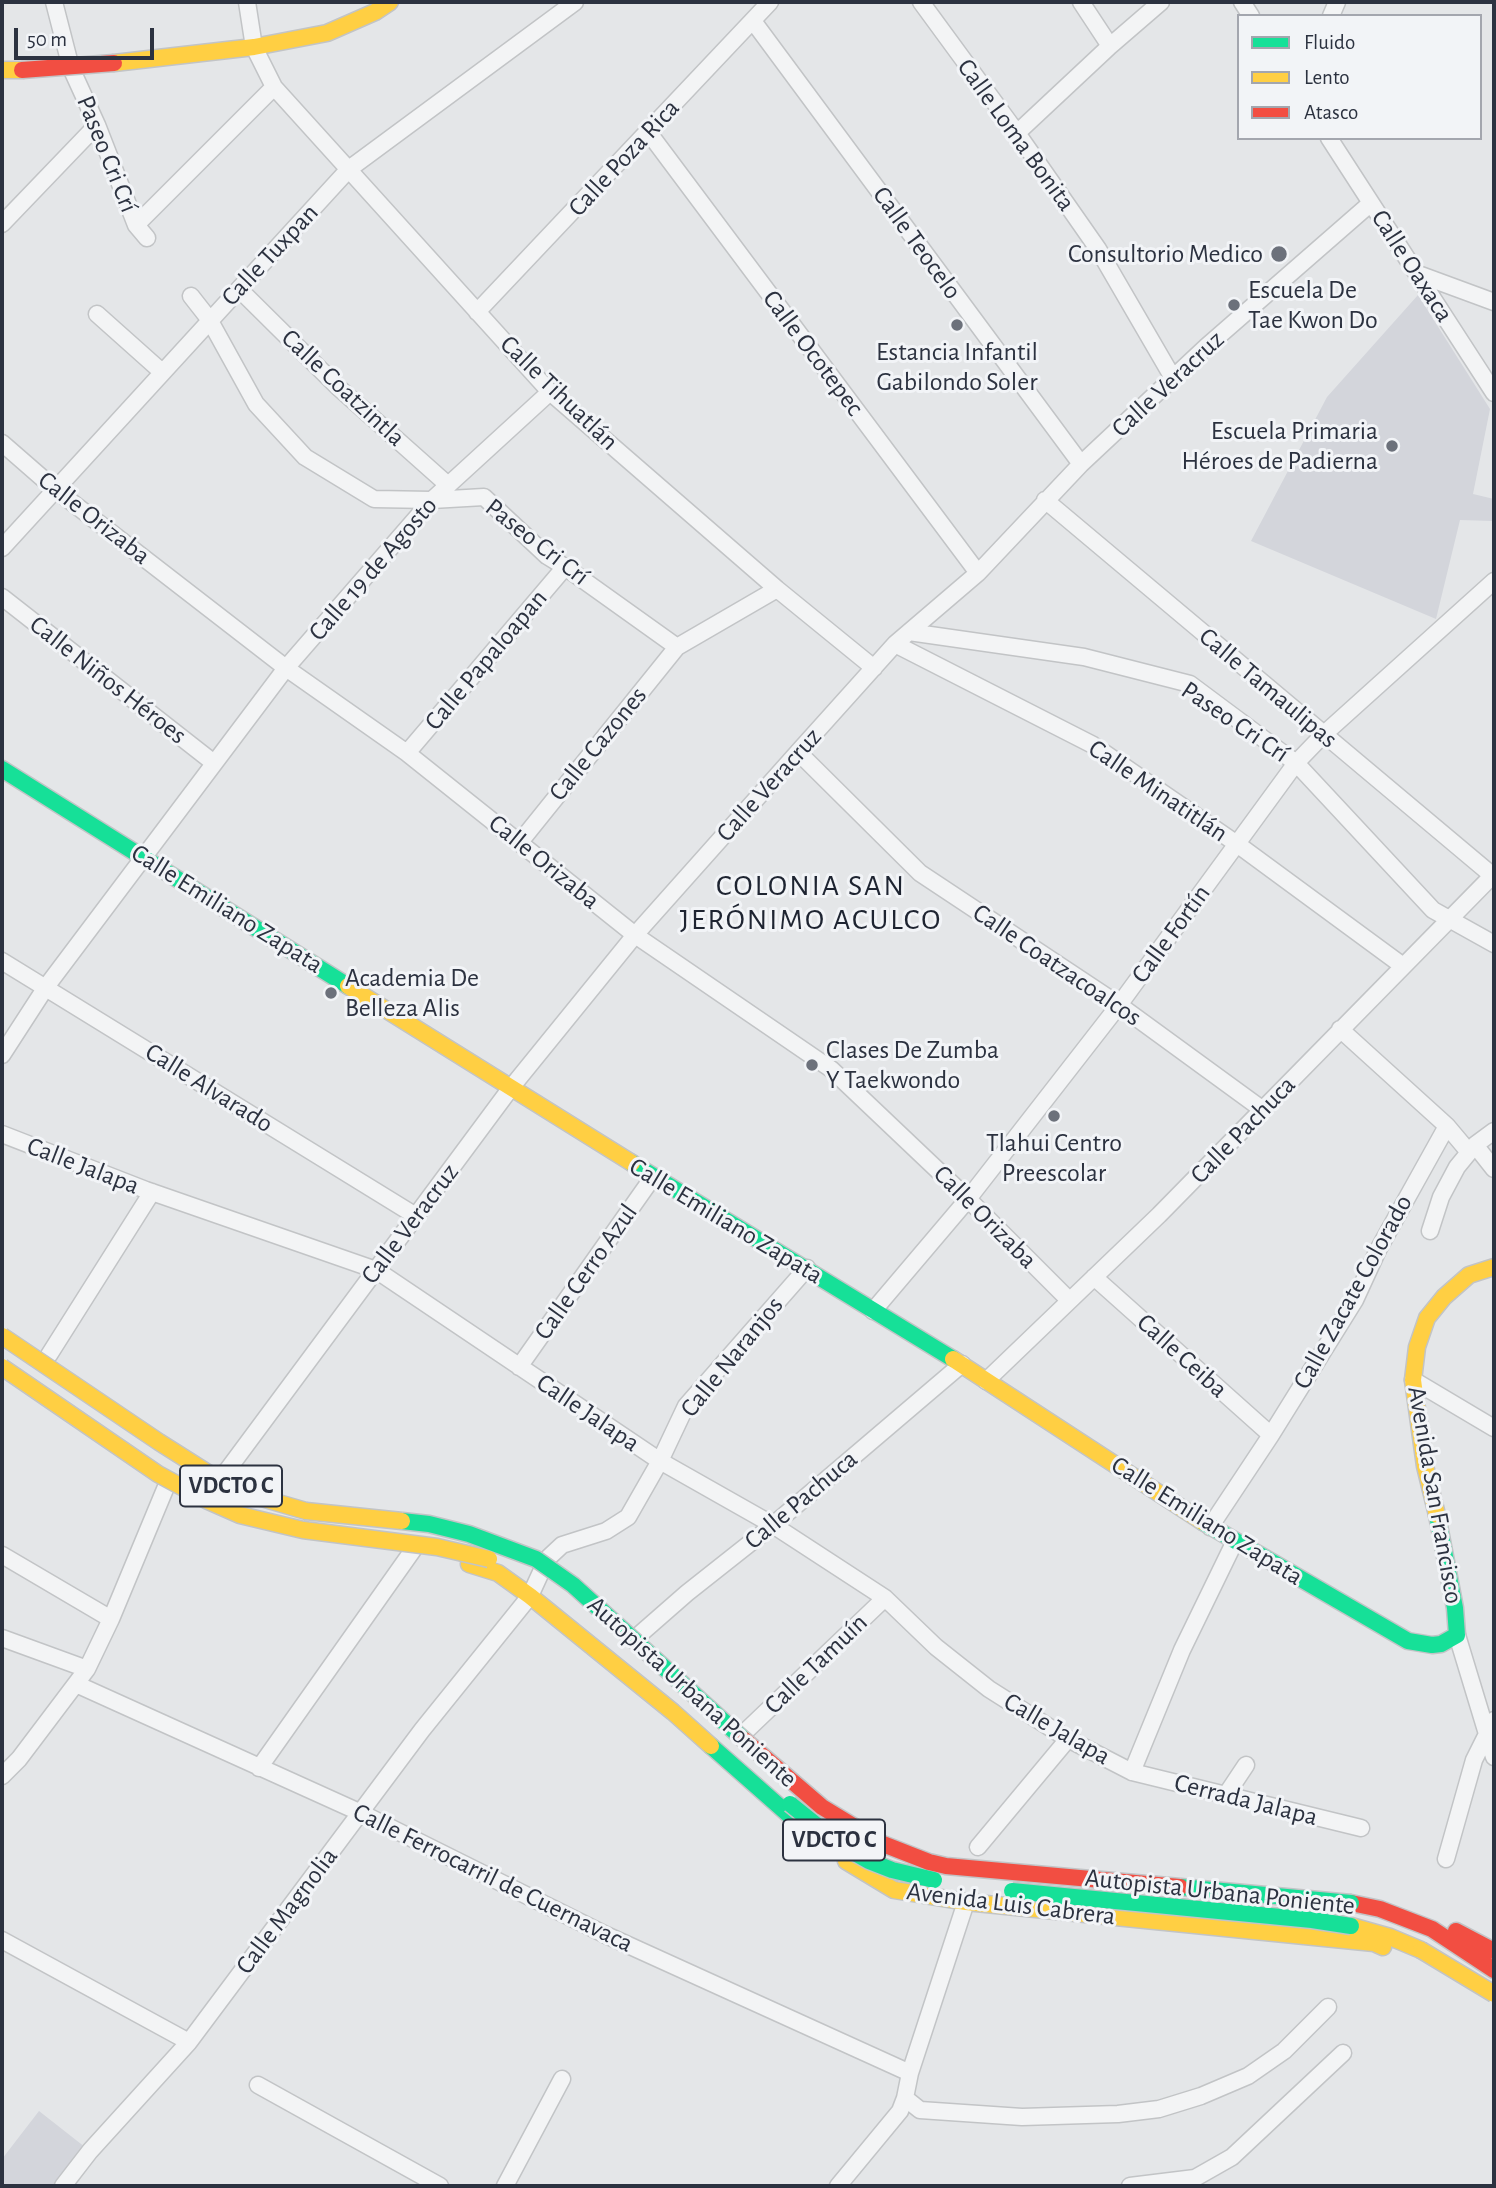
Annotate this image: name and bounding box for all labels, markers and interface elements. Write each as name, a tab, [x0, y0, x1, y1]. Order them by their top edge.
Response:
scale bar	[18, 14, 158, 58]
legend	[1237, 14, 1482, 140]
text: 50 m	[27, 29, 67, 50]
text: Fluido	[1304, 32, 1355, 53]
street label: Calle Loma Bonita	[950, 53, 1082, 217]
text: Lento	[1304, 67, 1350, 88]
street label: Paseo Cri Crí	[69, 91, 145, 217]
street label: Calle Poza Rica	[562, 93, 686, 223]
text: Atasco	[1304, 102, 1358, 123]
street label: Calle Teocelo	[866, 181, 968, 305]
street label: Calle Tuxpan	[215, 197, 325, 313]
street label: Calle Oaxaca	[1364, 204, 1460, 328]
place label: Consultorio Medico	[1068, 238, 1263, 270]
marker: Consultorio Medico	[1269, 244, 1289, 264]
place label: Escuela De Tae Kwon Do	[1248, 274, 1378, 336]
street label: Calle Ocotepec	[756, 284, 870, 422]
marker: Escuela De Tae Kwon Do	[1226, 297, 1242, 313]
marker: Estancia Infantil Gabilondo Soler	[949, 317, 965, 333]
street label: Calle Coatzintla	[275, 323, 411, 453]
street label: Calle Veracruz	[1105, 324, 1231, 444]
street label: Calle Tihuatlán	[493, 329, 625, 457]
place label: Estancia Infantil Gabilondo Soler	[876, 336, 1038, 398]
place label: Escuela Primaria Héroes de Padierna	[1182, 415, 1378, 476]
marker: Escuela Primaria Héroes de Padierna	[1384, 438, 1400, 454]
street label: Calle Orizaba	[32, 464, 156, 572]
street label: Calle 19 de Agosto	[302, 491, 444, 647]
street label: Paseo Cri Crí	[479, 492, 595, 592]
street label: Calle Papaloapan	[418, 583, 554, 737]
street label: Calle Niños Héroes	[23, 609, 193, 751]
street label: Calle Tamaulipas	[1192, 621, 1344, 755]
street label: Paseo Cri Crí	[1175, 675, 1295, 769]
street label: Calle Cazones	[542, 681, 654, 807]
street label: Calle Veracruz	[710, 722, 828, 848]
street label: Calle Minatitlán	[1082, 733, 1234, 849]
street label: Calle Orizaba	[482, 808, 606, 916]
street label: Calle Emiliano Zapata	[125, 837, 329, 981]
district label: COLONIA SAN JERÓNIMO ACULCO	[682, 868, 940, 938]
street label: Calle Fortín	[1125, 879, 1217, 989]
street label: Calle Coatzacoalcos	[967, 897, 1147, 1033]
place label: Academia De Belleza Alis	[345, 962, 479, 1024]
marker: Academia De Belleza Alis	[323, 985, 339, 1001]
place label: Clases De Zumba Y Taekwondo	[826, 1034, 999, 1096]
street label: Calle Alvarado	[139, 1036, 279, 1140]
marker: Clases De Zumba Y Taekwondo	[804, 1057, 820, 1073]
street label: Calle Pachuca	[1184, 1070, 1302, 1190]
marker: Tlahui Centro Preescolar	[1046, 1108, 1062, 1124]
place label: Tlahui Centro Preescolar	[986, 1127, 1122, 1188]
street label: Calle Jalapa	[22, 1130, 144, 1202]
street label: Calle Emiliano Zapata	[624, 1151, 828, 1291]
street label: Calle Veracruz	[355, 1158, 465, 1290]
street label: Calle Orizaba	[927, 1159, 1043, 1275]
street label: Calle Zacate Colorado	[1287, 1189, 1419, 1395]
street label: Calle Cerro Azul	[528, 1198, 644, 1346]
street label: Calle Naranjos	[674, 1290, 790, 1424]
street label: Calle Ceiba	[1130, 1307, 1234, 1405]
street label: Calle Jalapa	[530, 1367, 646, 1459]
street label: Avenida San Francisco	[1401, 1384, 1469, 1606]
street label: Calle Pachuca	[738, 1444, 864, 1556]
street label: Calle Emiliano Zapata	[1105, 1449, 1309, 1593]
road number: VDCTO C	[180, 1466, 282, 1506]
street label: Autopista Urbana Poniente	[581, 1590, 803, 1794]
street label: Calle Tamuín	[758, 1607, 874, 1721]
street label: Calle Jalapa	[998, 1686, 1116, 1772]
street label: Cerrada Jalapa	[1171, 1767, 1321, 1833]
street label: Calle Ferrocarril de Cuernavaca	[348, 1797, 638, 1959]
road number: VDCTO C	[783, 1819, 885, 1860]
street label: Calle Magnolia	[229, 1842, 345, 1980]
street label: Autopista Urbana Poniente	[1084, 1862, 1356, 1922]
street label: Avenida Luis Cabrera	[905, 1876, 1117, 1932]

